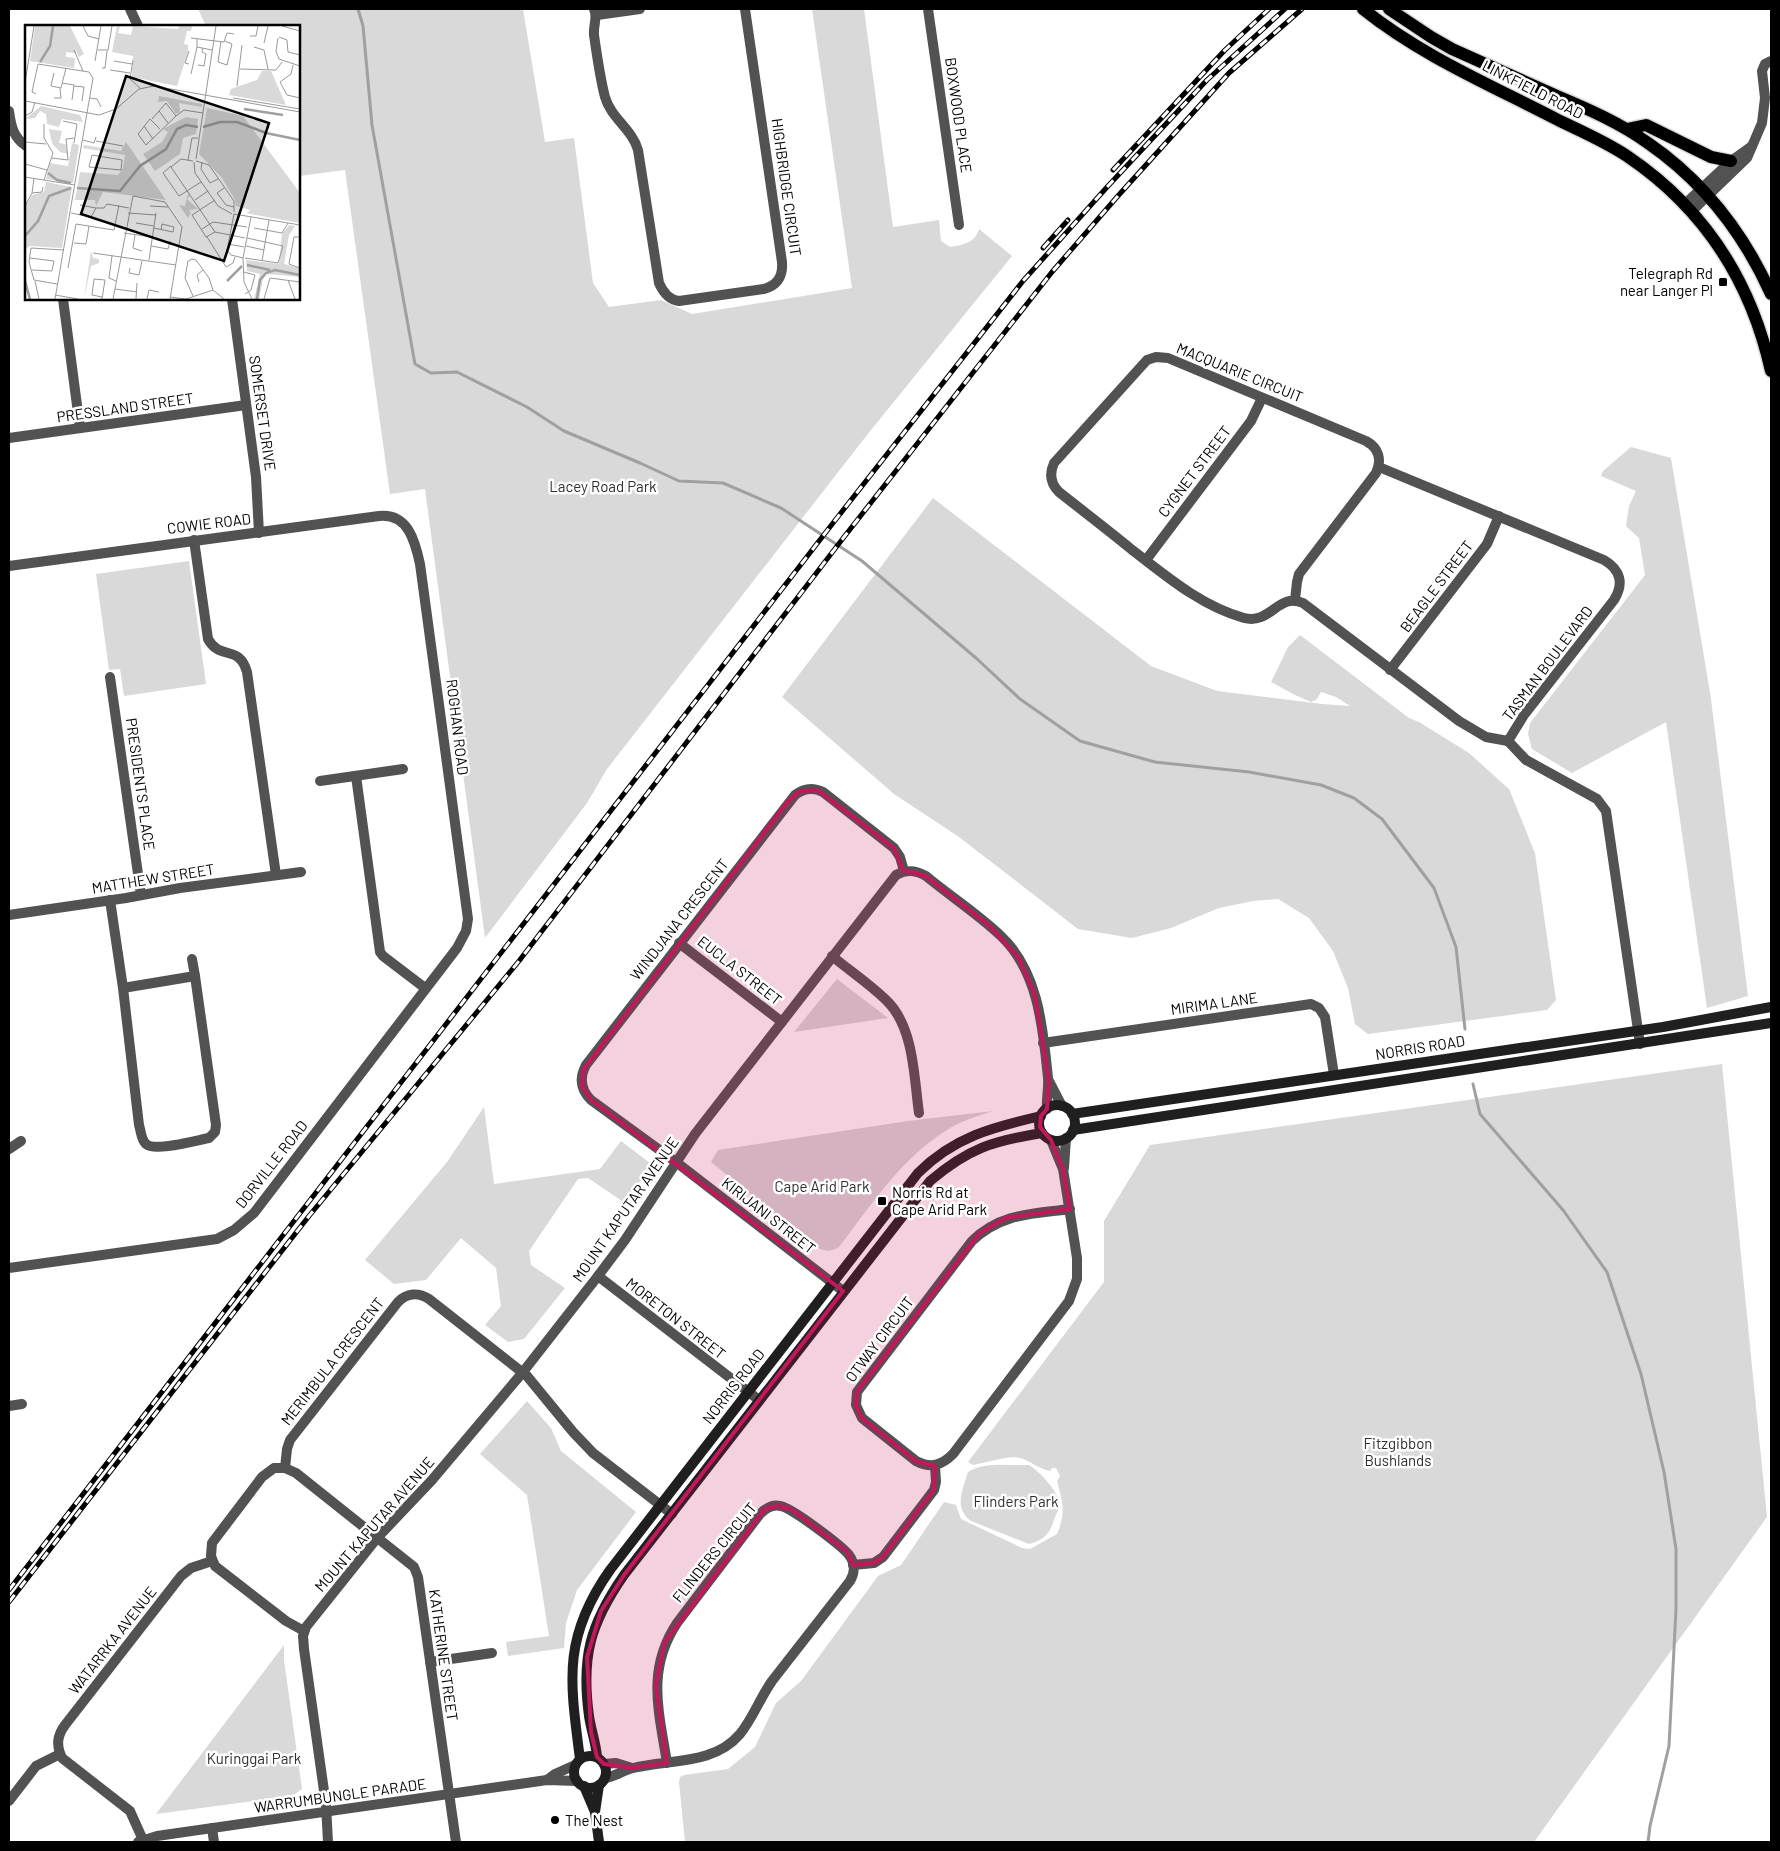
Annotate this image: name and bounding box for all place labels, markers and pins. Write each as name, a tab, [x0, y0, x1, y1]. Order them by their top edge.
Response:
place label: Telegraph Rd near Langer Pl	[1620, 264, 1713, 299]
marker: Telegraph Rd near Langer Pl	[1717, 276, 1729, 288]
place label: Norris Rd at Cape Arid Park	[892, 1183, 987, 1218]
marker: Norris Rd at Cape Arid Park	[876, 1195, 888, 1207]
place label: The Nest	[565, 1811, 623, 1829]
marker: The Nest	[549, 1814, 561, 1826]

